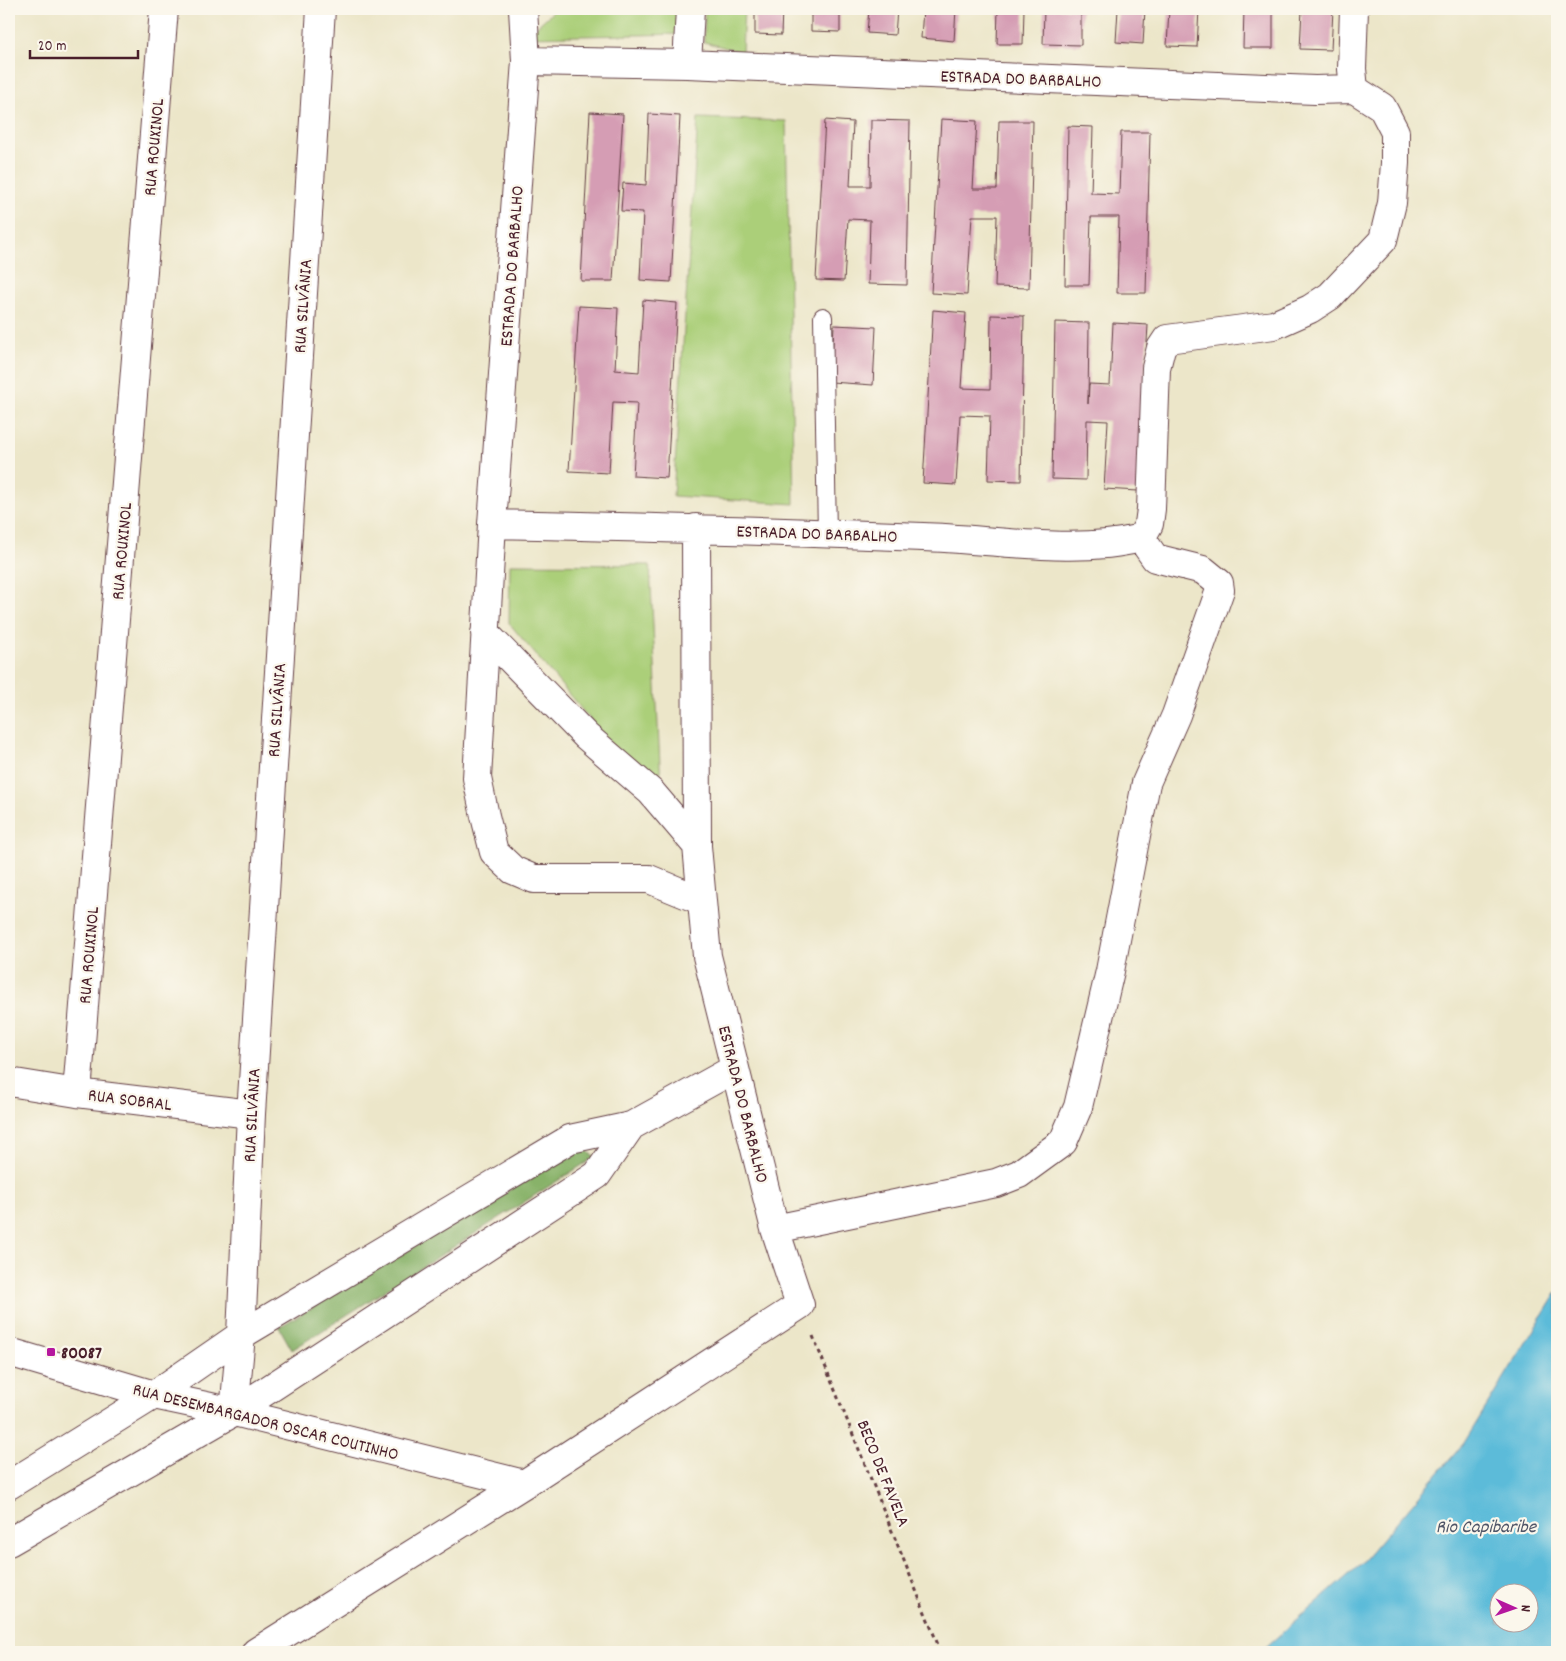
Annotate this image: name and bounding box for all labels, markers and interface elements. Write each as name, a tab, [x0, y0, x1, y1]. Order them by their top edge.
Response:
scale bar	[30, 28, 138, 60]
text: 20 m	[38, 36, 66, 58]
street label: ESTRADA DO BARBALHO	[940, 65, 1102, 96]
street label: RUA ROUXINOL	[139, 97, 172, 197]
street label: ESTRADA DO BARBALHO	[495, 185, 532, 347]
street label: RUA SILVÂNIA	[289, 258, 320, 354]
street label: RUA ROUXINOL	[107, 501, 140, 601]
street label: ESTRADA DO BARBALHO	[736, 520, 898, 551]
street label: RUA SILVÂNIA	[263, 662, 294, 758]
street label: RUA ROUXINOL	[74, 905, 107, 1005]
street label: ESTRADA DO BARBALHO	[710, 1023, 773, 1186]
street label: RUA SILVÂNIA	[239, 1067, 268, 1163]
street label: RUA SOBRAL	[86, 1084, 174, 1119]
place label: 80087	[61, 1342, 102, 1367]
marker: 80087	[45, 1346, 57, 1358]
street label: RUA DESEMBARGADOR OSCAR COUTINHO	[130, 1378, 401, 1469]
street label: BECO DE FAVELA	[849, 1417, 915, 1531]
water label: Rio Capibaribe	[1436, 1515, 1538, 1542]
north arrow	[1488, 1584, 1538, 1634]
text: N	[1515, 1605, 1535, 1612]

